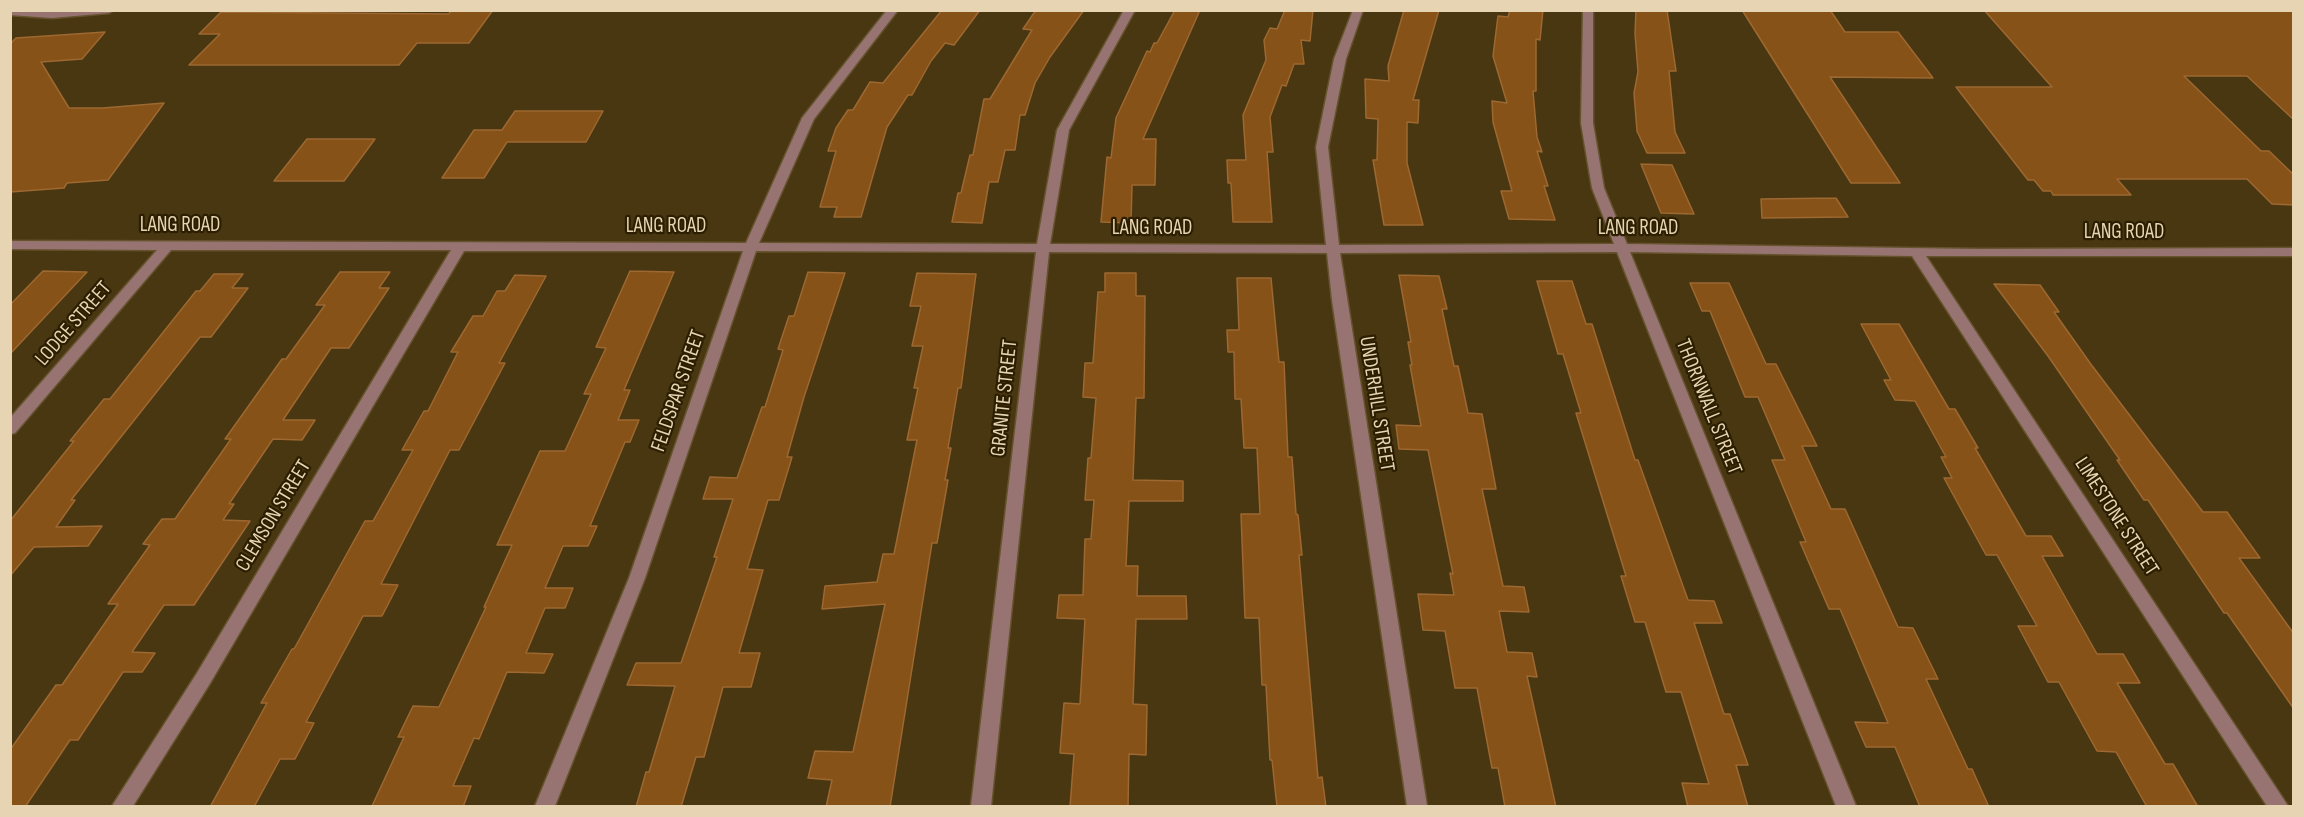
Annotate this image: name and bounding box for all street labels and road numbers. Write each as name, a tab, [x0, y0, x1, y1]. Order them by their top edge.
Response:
street label: LANG ROAD	[140, 213, 220, 239]
street label: LANG ROAD	[626, 214, 706, 240]
street label: LANG ROAD	[1112, 216, 1192, 242]
street label: LANG ROAD	[1598, 216, 1678, 242]
street label: LANG ROAD	[2084, 220, 2164, 246]
street label: LODGE STREET	[31, 277, 117, 371]
street label: FELDSPAR STREET	[646, 327, 712, 455]
street label: UNDERHILL STREET	[1353, 335, 1399, 473]
street label: THORNWALL STREET	[1669, 336, 1747, 478]
street label: GRANITE STREET	[986, 338, 1024, 458]
street label: LIMESTONE STREET	[2068, 453, 2164, 581]
street label: CLEMSON STREET	[231, 456, 317, 576]

